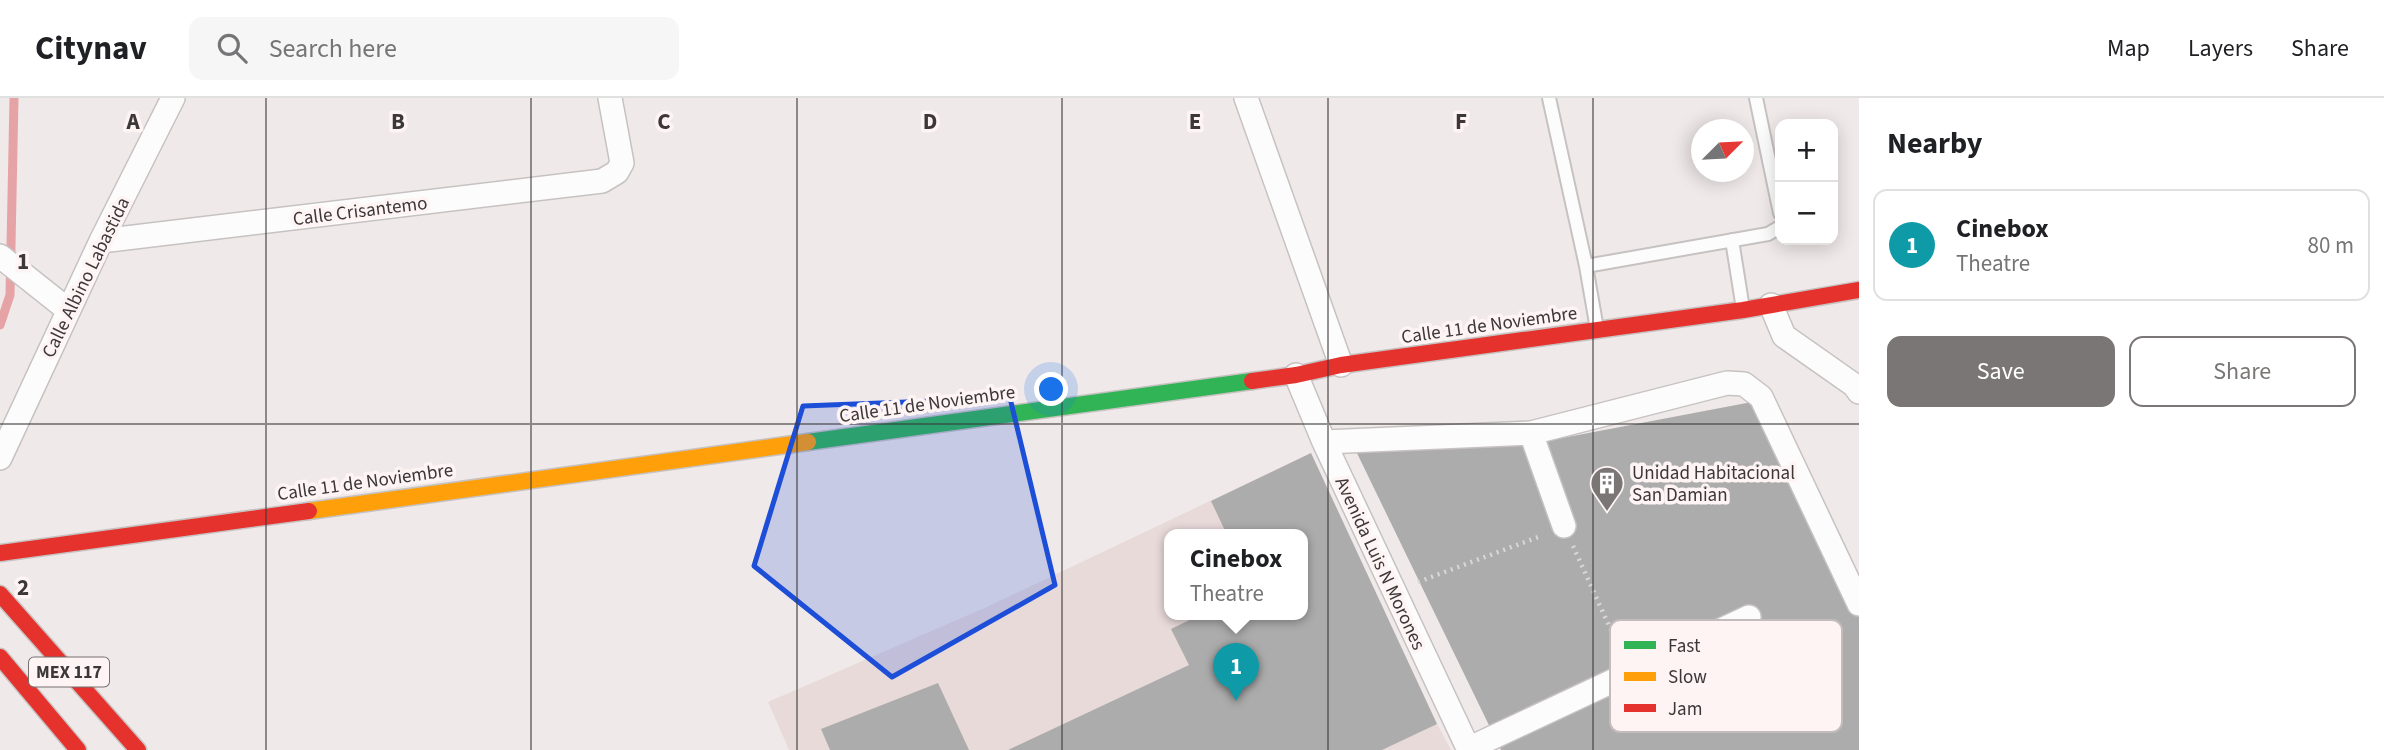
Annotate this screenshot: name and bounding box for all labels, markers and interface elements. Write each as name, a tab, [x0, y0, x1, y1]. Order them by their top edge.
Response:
search box	[189, 17, 679, 80]
text: Citynav	[35, 25, 147, 72]
icon: search	[213, 29, 251, 67]
text: Search here	[269, 30, 397, 67]
text: Map	[2107, 31, 2150, 66]
text: Layers	[2188, 31, 2253, 66]
text: Share	[2291, 31, 2349, 66]
text: A	[125, 105, 140, 138]
text: B	[391, 105, 405, 138]
text: C	[657, 105, 671, 138]
text: D	[923, 105, 937, 138]
text: E	[1189, 105, 1201, 138]
text: F	[1455, 105, 1467, 138]
north arrow	[1691, 119, 1754, 182]
map controls	[1775, 119, 1838, 245]
button: +	[1775, 119, 1838, 182]
text: Nearby	[1887, 122, 1982, 165]
button: −	[1775, 182, 1838, 245]
street label: Calle Crisantemo	[292, 190, 429, 233]
street label: Calle Albino Labastida	[36, 193, 137, 362]
text: Cinebox	[1956, 210, 2049, 247]
text: 1	[1906, 229, 1918, 262]
text: 80 m	[2307, 229, 2354, 262]
text: 1	[17, 245, 29, 278]
text: Theatre	[1956, 247, 2030, 280]
street label: Calle 11 de Noviembre	[1400, 300, 1579, 351]
button: Save	[1887, 336, 2115, 407]
button: Share	[2129, 336, 2356, 407]
your location	[1034, 372, 1068, 406]
street label: Calle 11 de Noviembre	[838, 379, 1017, 430]
street label: Calle 11 de Noviembre	[276, 457, 455, 508]
place label: Unidad Habitacional San Damian	[1632, 460, 1795, 509]
building icon: Unidad Habitacional San Damian	[1588, 464, 1626, 513]
street label: Avenida Luis N Morones	[1328, 473, 1432, 655]
popup	[1164, 529, 1308, 620]
text: Cinebox	[1190, 540, 1282, 577]
text: 2	[17, 571, 29, 604]
text: Theatre	[1190, 577, 1264, 610]
legend	[1610, 620, 1842, 732]
text: Fast	[1668, 633, 1701, 660]
pin: 1	[1213, 643, 1259, 701]
road number: MEX 117	[29, 658, 109, 686]
text: Slow	[1668, 664, 1707, 691]
text: Jam	[1668, 696, 1702, 723]

